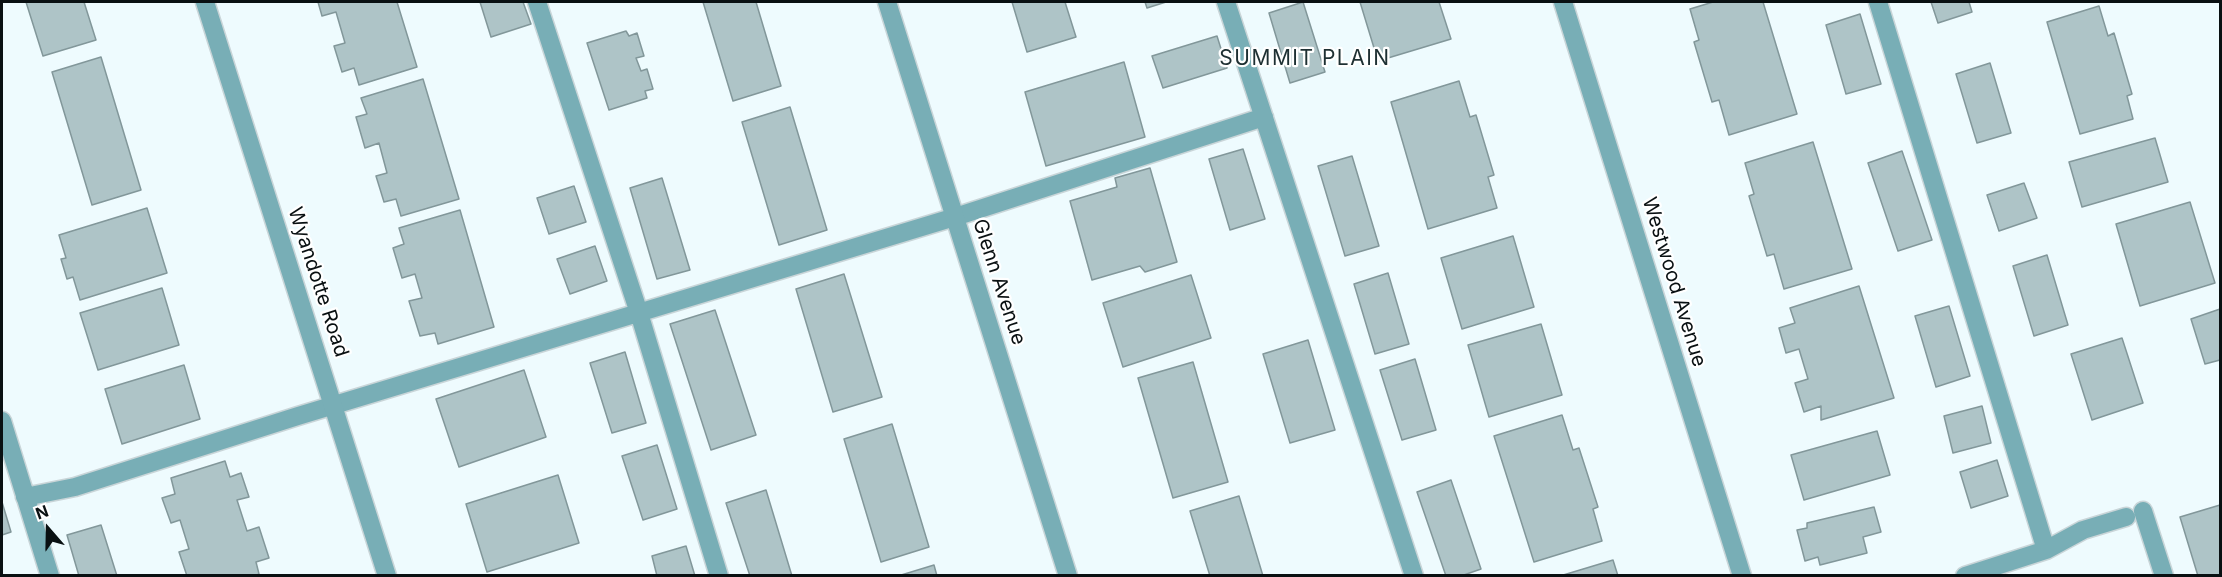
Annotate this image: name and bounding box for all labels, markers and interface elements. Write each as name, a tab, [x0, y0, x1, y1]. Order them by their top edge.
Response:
district label: SUMMIT PLAIN	[1219, 46, 1391, 72]
street label: Westwood Avenue	[1637, 194, 1711, 370]
street label: Wyandotte Road	[282, 204, 354, 360]
street label: Glenn Avenue	[967, 216, 1031, 348]
north arrow	[18, 499, 78, 559]
text: N	[33, 501, 51, 524]

